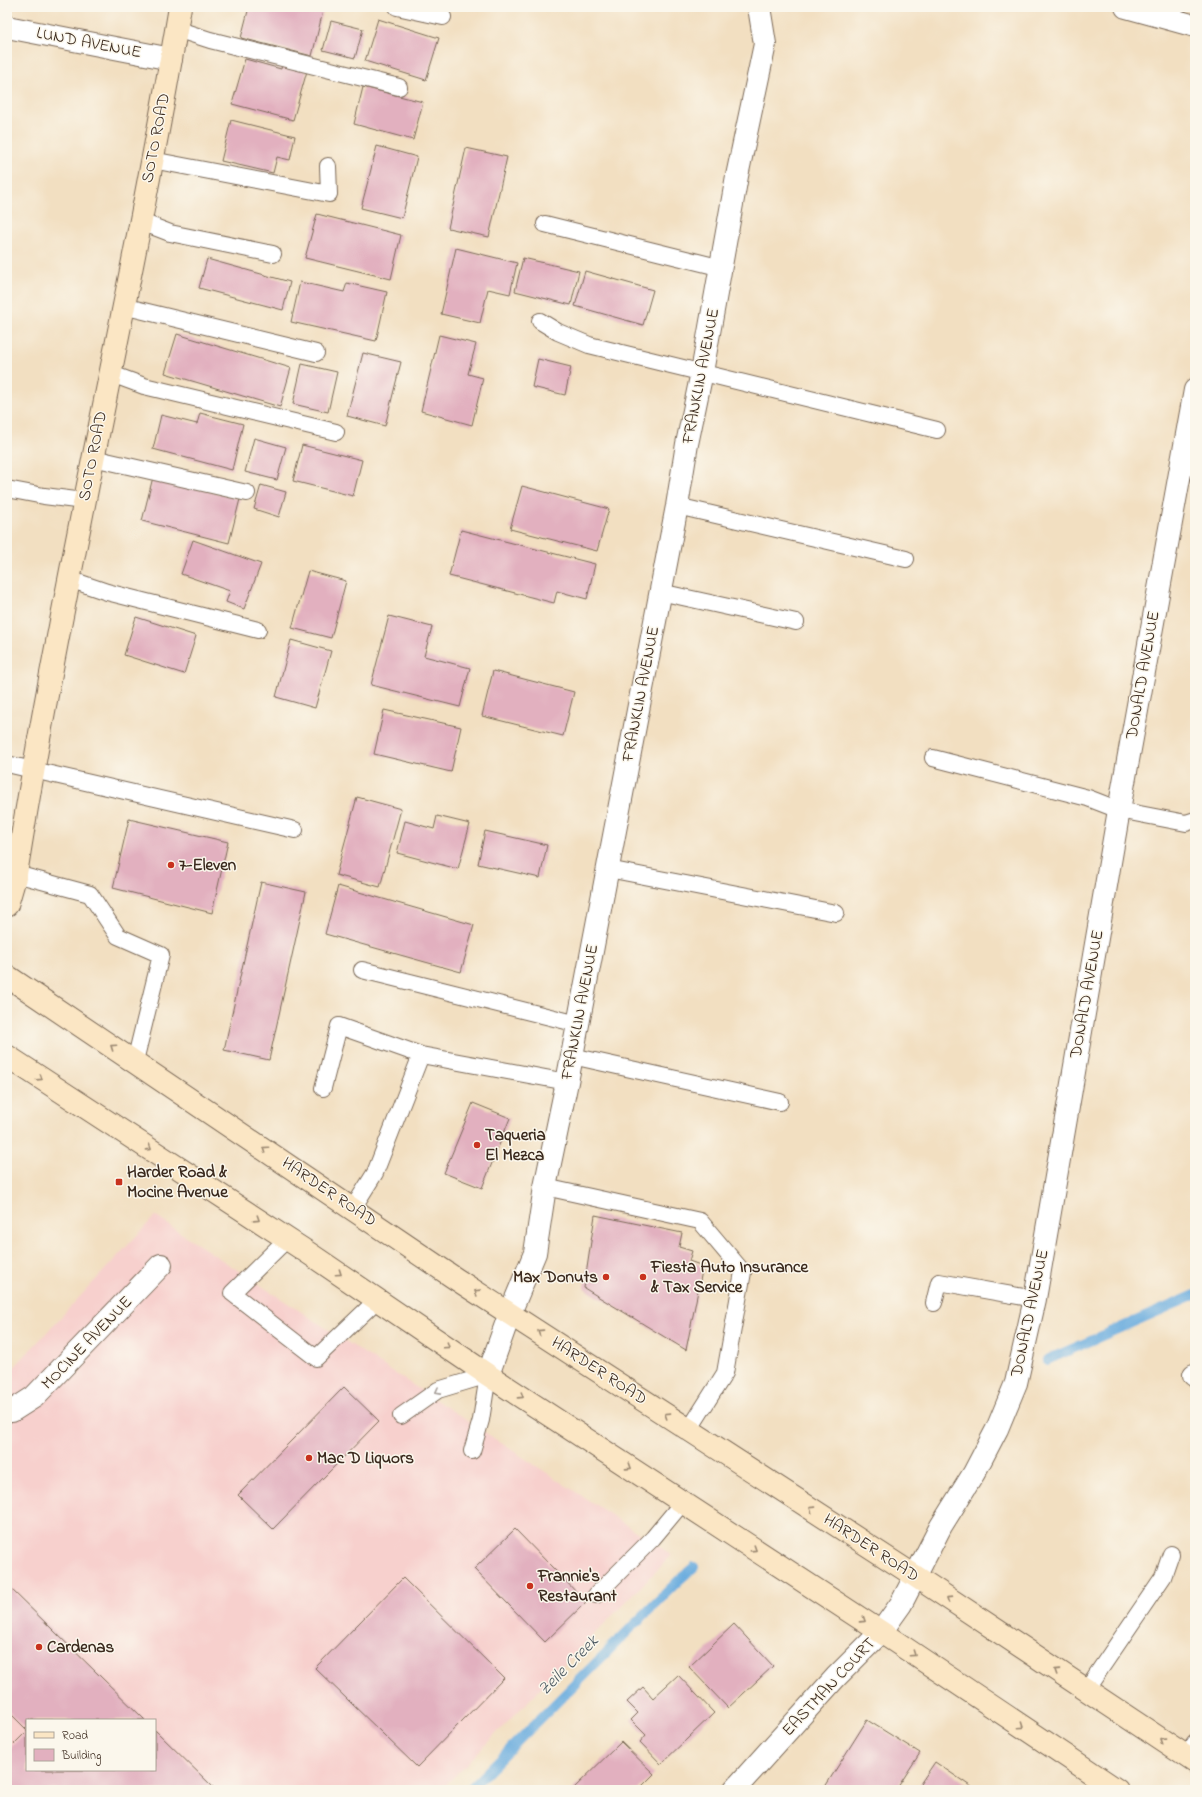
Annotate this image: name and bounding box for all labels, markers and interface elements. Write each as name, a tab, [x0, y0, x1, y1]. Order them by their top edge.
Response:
street label: LUND AVENUE	[34, 21, 144, 65]
street label: SOTO ROAD	[135, 91, 177, 185]
street label: FRANKLIN AVENUE	[675, 306, 726, 447]
street label: SOTO ROAD	[72, 409, 114, 503]
street label: DONALD AVENUE	[1119, 609, 1167, 742]
street label: FRANKLIN AVENUE	[615, 624, 666, 765]
place label: 7-Eleven	[179, 853, 237, 878]
marker: 7-Eleven	[166, 860, 176, 870]
street label: DONALD AVENUE	[1063, 928, 1111, 1061]
street label: FRANKLIN AVENUE	[554, 942, 605, 1083]
one-way arrow	[110, 1044, 117, 1052]
one-way arrow	[35, 1073, 42, 1080]
place label: Taqueria El Mezca	[485, 1123, 546, 1168]
marker: Taqueria El Mezca	[472, 1140, 482, 1150]
one-way arrow	[145, 1143, 152, 1151]
one-way arrow	[262, 1146, 269, 1154]
street label: HARDER ROAD	[276, 1151, 382, 1233]
place label: Harder Road & Mocine Avenue	[127, 1160, 229, 1205]
marker: Harder Road & Mocine Avenue	[114, 1177, 124, 1187]
one-way arrow	[253, 1215, 260, 1222]
street label: DONALD AVENUE	[1004, 1247, 1056, 1380]
place label: Fiesta Auto Insurance & Tax Service	[650, 1255, 810, 1300]
place label: Max Donuts	[513, 1265, 598, 1290]
one-way arrow	[335, 1268, 342, 1276]
marker: Max Donuts	[601, 1272, 611, 1282]
marker: Fiesta Auto Insurance & Tax Service	[638, 1272, 648, 1282]
street label: MOCINE AVENUE	[36, 1290, 138, 1396]
one-way arrow	[474, 1290, 481, 1297]
one-way arrow	[537, 1330, 544, 1337]
street label: HARDER ROAD	[546, 1331, 652, 1411]
one-way arrow	[443, 1341, 450, 1349]
one-way arrow	[435, 1386, 442, 1394]
one-way arrow	[517, 1391, 524, 1399]
one-way arrow	[665, 1413, 672, 1420]
place label: Mac D Liquors	[317, 1446, 414, 1471]
marker: Mac D Liquors	[304, 1453, 314, 1463]
one-way arrow	[625, 1462, 632, 1470]
one-way arrow	[809, 1507, 816, 1514]
street label: HARDER ROAD	[818, 1508, 924, 1588]
one-way arrow	[750, 1544, 757, 1552]
place label: Frannie's Restaurant	[537, 1564, 617, 1609]
marker: Frannie's Restaurant	[525, 1581, 535, 1591]
one-way arrow	[946, 1596, 953, 1604]
one-way arrow	[859, 1615, 866, 1623]
water label: Zeile Creek	[533, 1629, 606, 1702]
street label: EASTMAN COURT	[776, 1632, 882, 1742]
place label: Cardenas	[47, 1635, 115, 1660]
marker: Cardenas	[34, 1642, 44, 1652]
one-way arrow	[909, 1649, 916, 1656]
one-way arrow	[1054, 1668, 1061, 1676]
legend	[26, 1719, 156, 1771]
one-way arrow	[1017, 1721, 1024, 1728]
text: Road	[62, 1727, 88, 1745]
one-way arrow	[1160, 1738, 1167, 1745]
text: Building	[61, 1747, 101, 1766]

